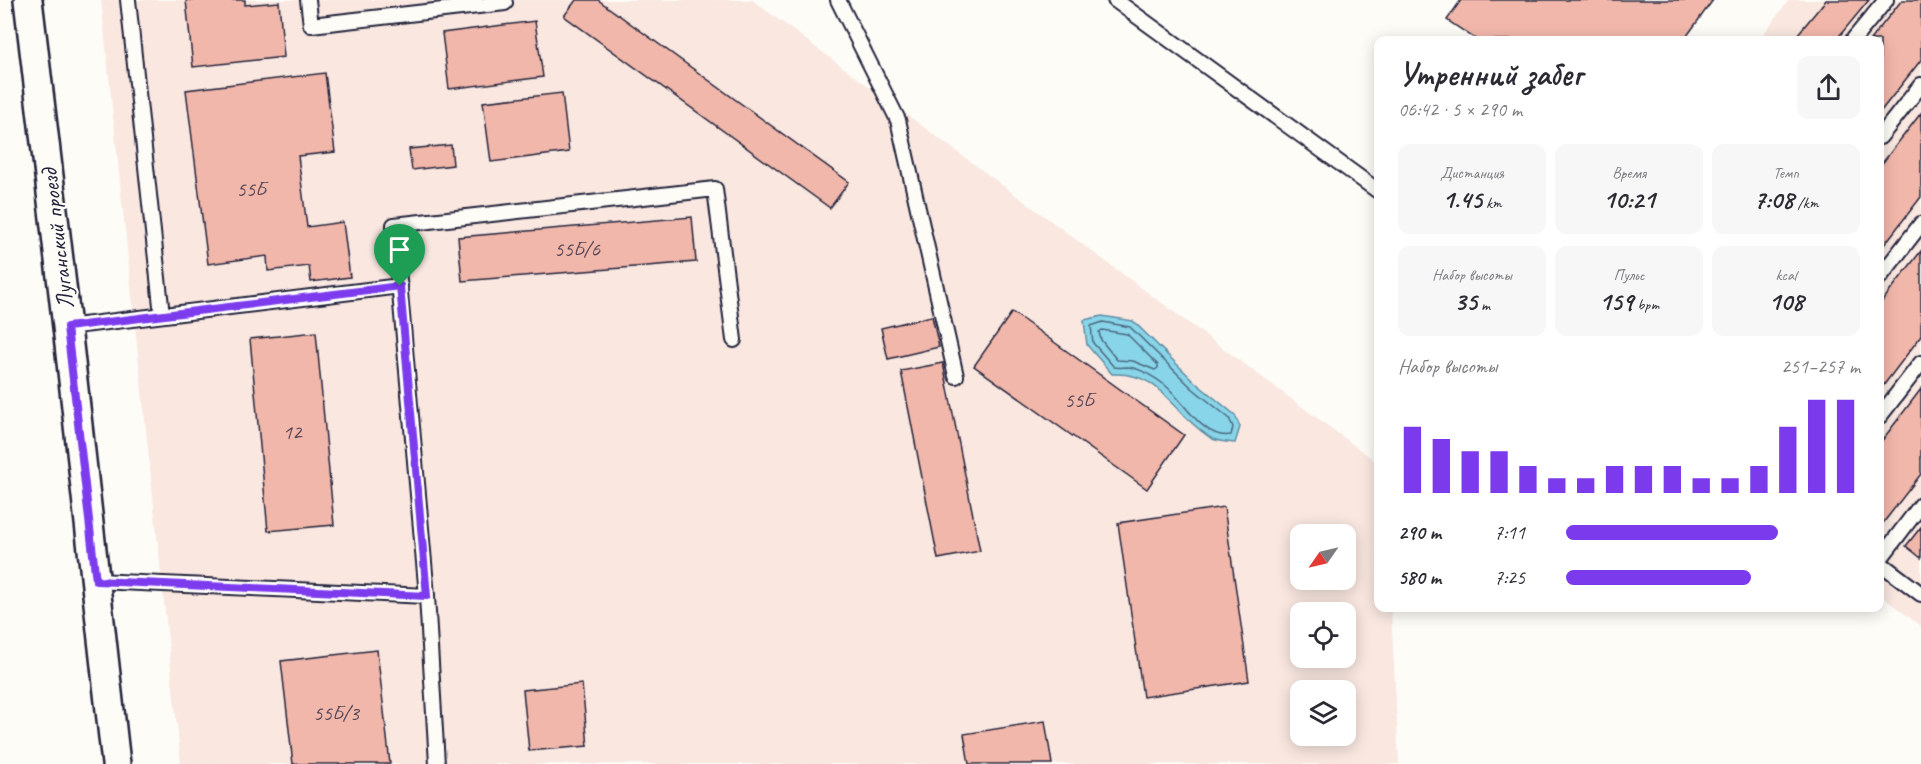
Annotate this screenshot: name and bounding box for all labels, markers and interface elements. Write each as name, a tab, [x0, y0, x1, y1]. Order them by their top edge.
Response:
text: Утренний забег	[1398, 53, 1582, 95]
button: share	[1797, 56, 1860, 119]
text: 06:42 · 5 × 290 m	[1398, 97, 1522, 122]
text: Дистанция	[1440, 163, 1504, 183]
text: Время	[1612, 163, 1646, 183]
text: Темп	[1773, 163, 1799, 183]
street label: Луганский проезд	[33, 165, 80, 311]
house number: 55Б	[236, 176, 269, 202]
text: 1.45	[1442, 183, 1482, 216]
text: 10:21	[1603, 183, 1655, 216]
text: 7:08	[1754, 183, 1794, 216]
text: km	[1482, 193, 1502, 213]
text: /km	[1794, 193, 1818, 213]
pin	[374, 224, 425, 286]
icon: arrive	[383, 233, 416, 266]
house number: 55Б/6	[554, 236, 601, 262]
text: Набор высоты	[1432, 265, 1512, 285]
text: Пульс	[1614, 265, 1644, 285]
text: kcal	[1775, 265, 1797, 285]
text: 35	[1454, 285, 1477, 318]
text: 159	[1599, 285, 1633, 318]
text: 108	[1768, 285, 1804, 318]
text: m	[1477, 295, 1490, 315]
text: bpm	[1633, 295, 1659, 315]
text: Набор высоты	[1398, 354, 1497, 379]
text: 251–257 m	[1781, 354, 1860, 379]
house number: 55Б	[1064, 387, 1097, 413]
house number: 12	[283, 419, 303, 445]
text: 290 m	[1398, 520, 1441, 545]
text: 7:11	[1494, 520, 1525, 545]
north arrow	[1290, 524, 1356, 590]
map controls	[1290, 524, 1356, 746]
text: 580 m	[1398, 565, 1441, 590]
text: 7:25	[1494, 565, 1525, 590]
button: locate	[1290, 602, 1356, 668]
button: layers	[1290, 680, 1356, 746]
house number: 55Б/3	[313, 700, 361, 726]

